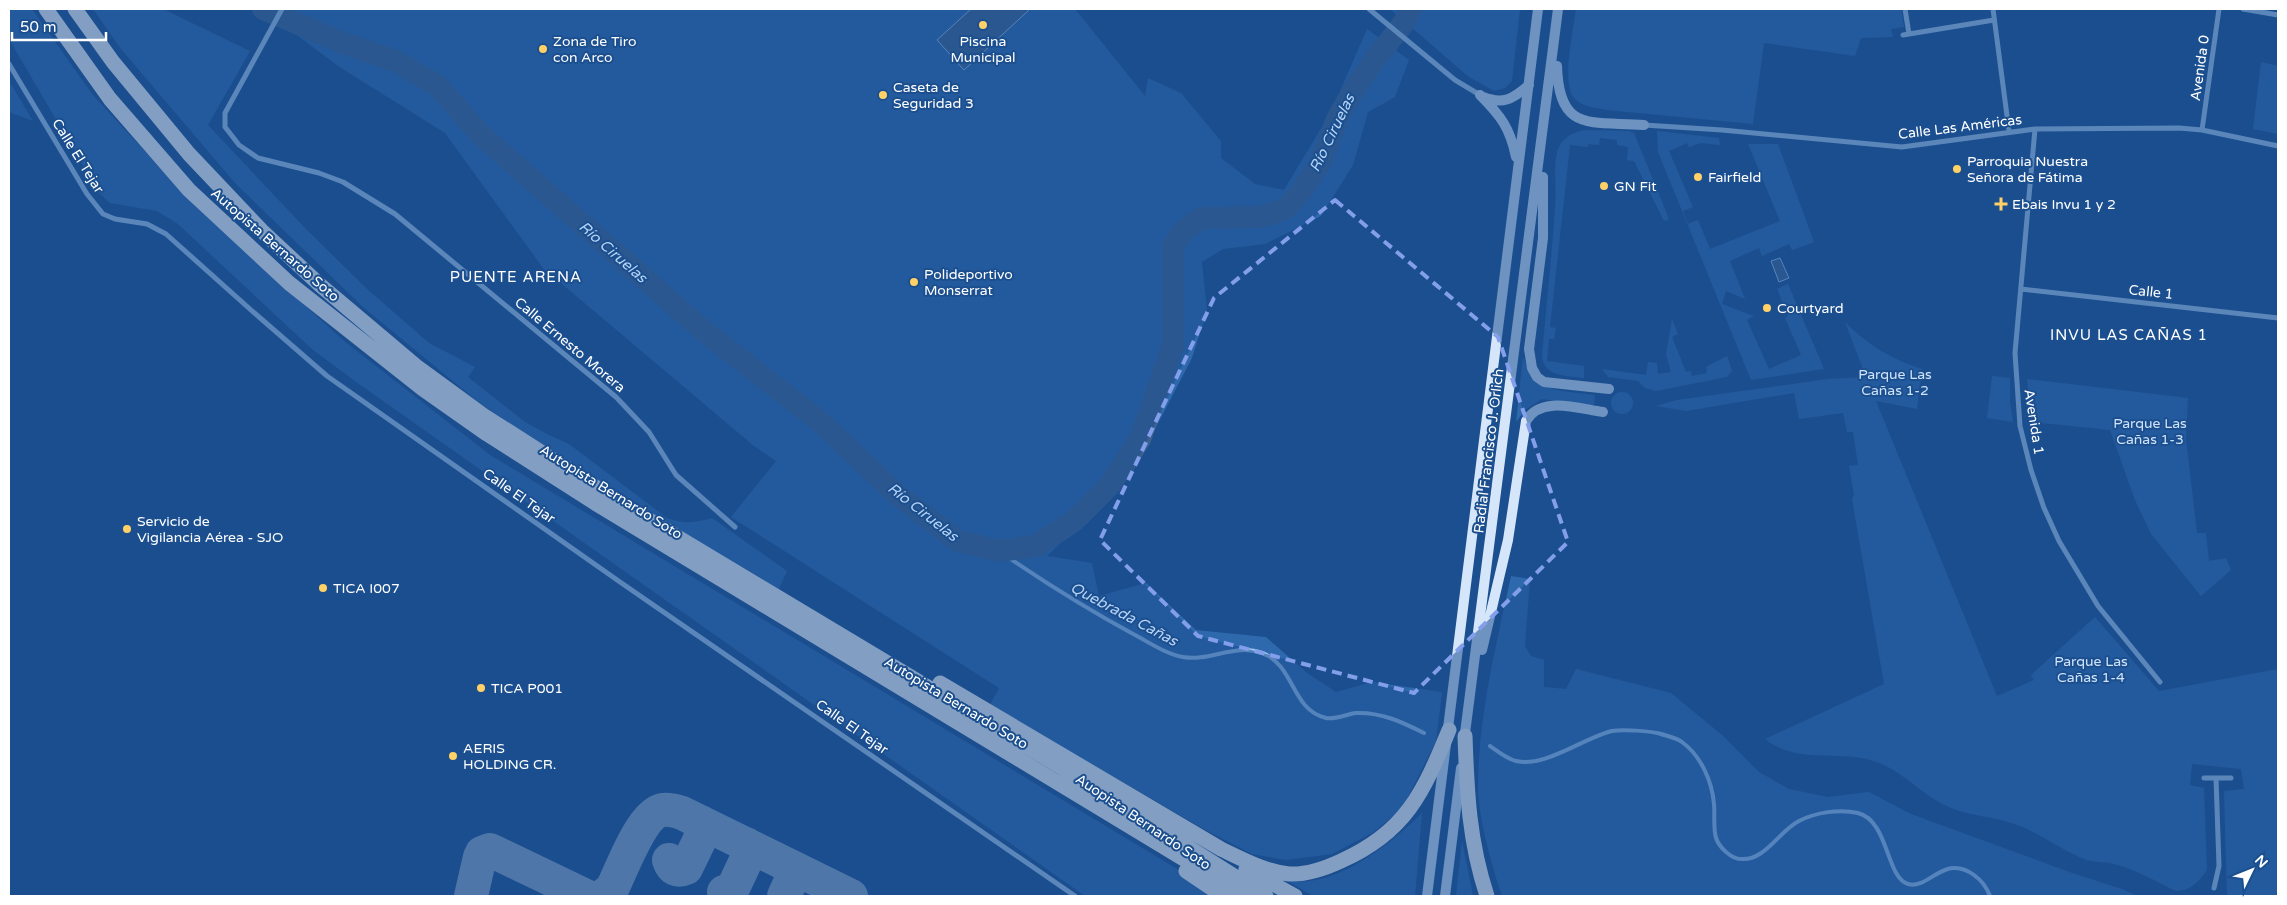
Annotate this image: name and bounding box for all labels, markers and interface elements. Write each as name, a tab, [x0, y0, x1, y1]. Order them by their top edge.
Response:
scale bar	[12, 10, 106, 42]
text: 50 m	[20, 18, 57, 36]
marker: Piscina Municipal	[977, 19, 989, 31]
place label: Zona de Tiro con Arco	[553, 33, 636, 66]
place label: Piscina Municipal	[950, 33, 1016, 66]
street label: Avenida 0	[2187, 34, 2213, 102]
marker: Zona de Tiro con Arco	[537, 43, 549, 55]
place label: Caseta de Seguridad 3	[893, 79, 974, 112]
marker: Caseta de Seguridad 3	[877, 89, 889, 101]
water label: Río Ciruelas	[1305, 90, 1359, 175]
street label: Calle Las Américas	[1897, 111, 2023, 143]
street label: Calle El Tejar	[48, 116, 108, 197]
place label: Parroquia Nuestra Señora de Fátima	[1967, 153, 2088, 186]
marker: Parroquia Nuestra Señora de Fátima	[1951, 163, 1963, 175]
place label: Fairfield	[1708, 169, 1761, 186]
marker: Fairfield	[1692, 171, 1704, 183]
place label: GN Fit	[1614, 178, 1657, 195]
marker: GN Fit	[1598, 180, 1610, 192]
street label: Autopista Bernardo Soto	[207, 185, 343, 305]
place label: Ebais Invu 1 y 2	[2012, 196, 2116, 213]
marker: Ebais Invu 1 y 2	[1994, 197, 2008, 211]
water label: Río Ciruelas	[575, 218, 652, 288]
place label: Polideportivo Monserrat	[924, 266, 1013, 299]
district label: PUENTE ARENA	[450, 268, 582, 286]
marker: Polideportivo Monserrat	[908, 276, 920, 288]
street label: Calle 1	[2128, 281, 2174, 303]
street label: Calle Ernesto Morera	[511, 294, 629, 396]
place label: Courtyard	[1777, 300, 1843, 317]
marker: Courtyard	[1761, 302, 1773, 314]
district label: INVU LAS CAÑAS 1	[2050, 326, 2208, 344]
park label: Parque Las Cañas 1-2	[1858, 366, 1932, 399]
street label: Radial Francisco J. Orlich	[1470, 368, 1508, 534]
street label: Avenida 1	[2020, 388, 2048, 456]
park label: Parque Las Cañas 1-3	[2113, 415, 2187, 448]
street label: Autopista Bernardo Soto	[537, 441, 685, 543]
street label: Calle El Tejar	[479, 465, 559, 528]
water label: Río Ciruelas	[884, 479, 963, 546]
place label: Servicio de Vigilancia Aérea - SJO	[137, 513, 283, 546]
marker: Servicio de Vigilancia Aérea - SJO	[121, 523, 133, 535]
water label: Quebrada Cañas	[1067, 578, 1182, 651]
place label: TICA I007	[333, 580, 400, 597]
marker: TICA I007	[317, 582, 329, 594]
street label: Autopista Bernardo Soto	[881, 653, 1031, 753]
park label: Parque Las Cañas 1-4	[2054, 653, 2128, 686]
place label: TICA P001	[491, 680, 563, 697]
marker: TICA P001	[475, 682, 487, 694]
street label: Calle El Tejar	[812, 696, 892, 759]
place label: AERIS HOLDING CR.	[463, 740, 556, 773]
marker: AERIS HOLDING CR.	[447, 750, 459, 762]
street label: Auopista Bernardo Soto	[1072, 770, 1214, 874]
north arrow	[2227, 845, 2277, 895]
text: N	[2251, 852, 2271, 871]

